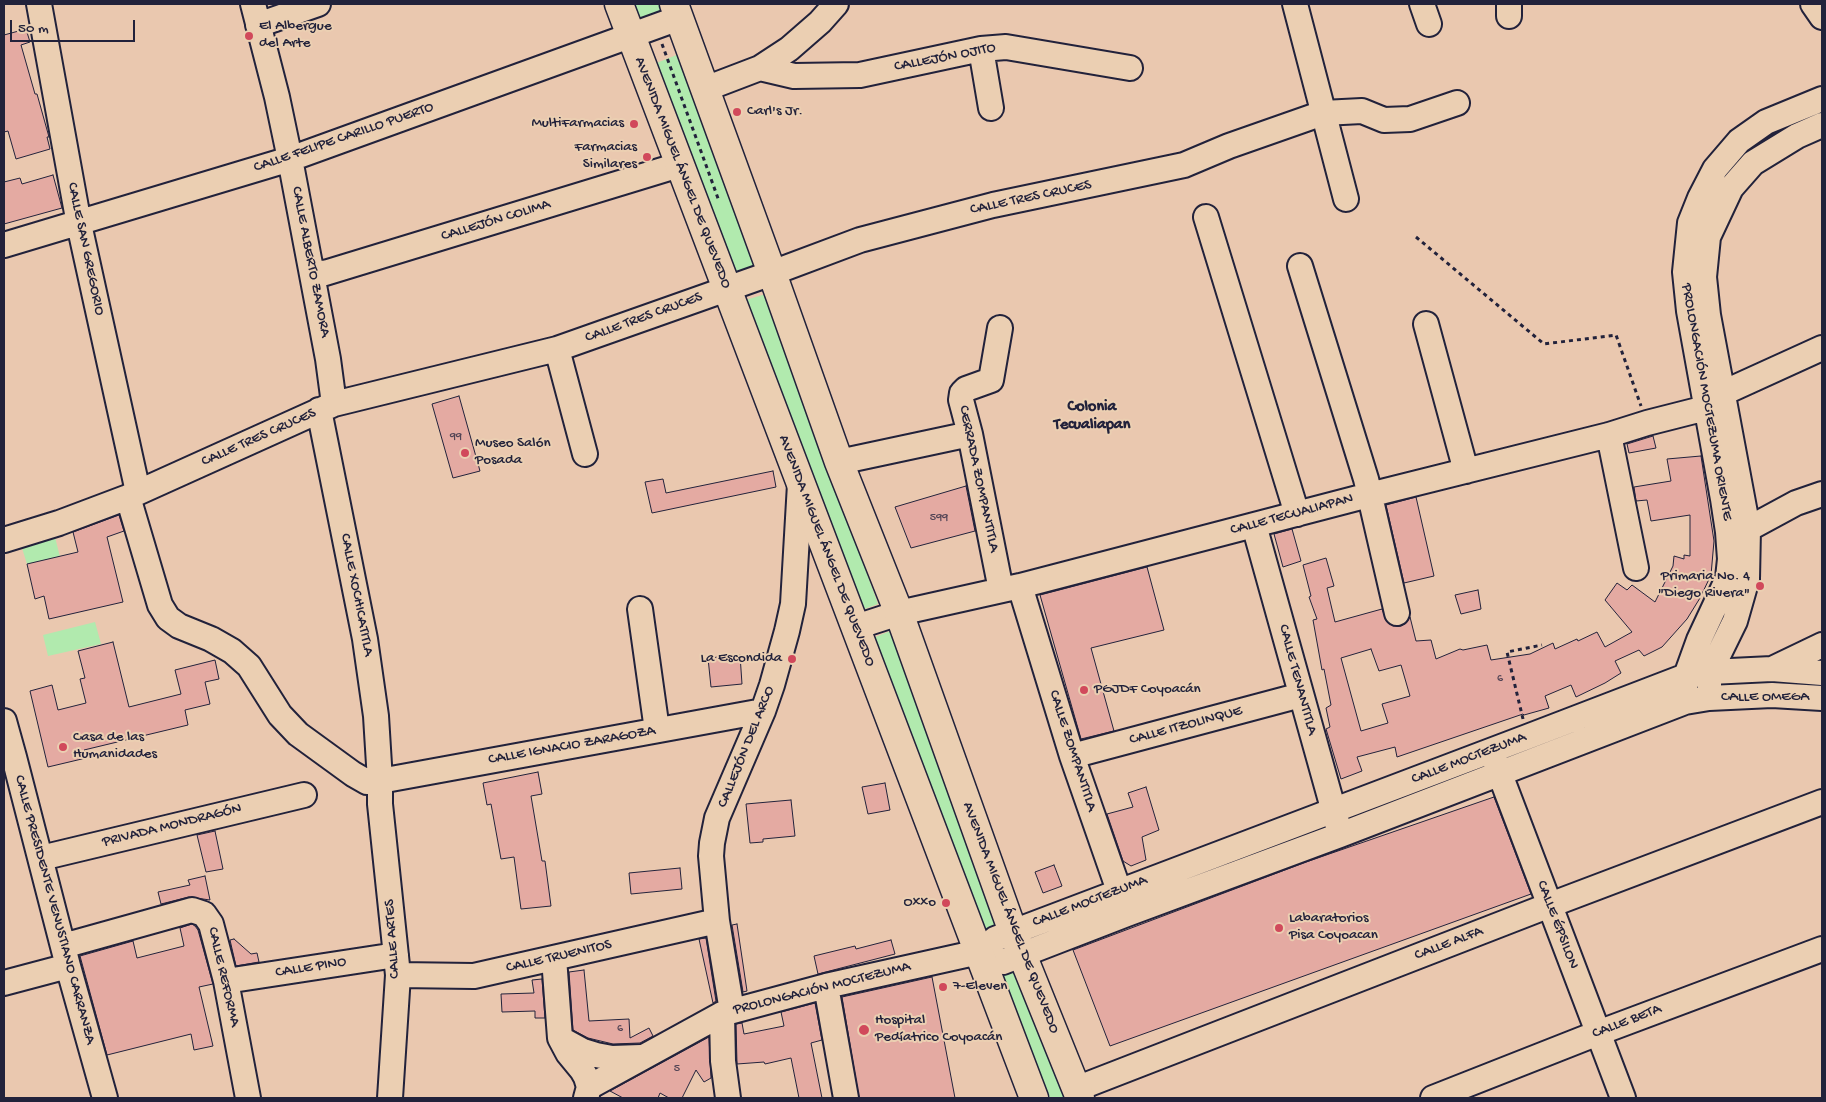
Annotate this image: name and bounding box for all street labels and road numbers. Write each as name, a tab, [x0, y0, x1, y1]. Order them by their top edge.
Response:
street label: CALLEJÓN OJITO	[893, 39, 997, 77]
street label: AVENIDA MIGUEL ÁNGEL DE QUEVEDO	[629, 55, 735, 291]
street label: CALLE FELIPE CARILLO PUERTO	[252, 99, 436, 177]
street label: CALLE TRES CRUCES	[969, 176, 1093, 220]
street label: CALLE SAN GREGORIO	[62, 181, 108, 317]
street label: CALLE ALBERTO ZAMORA	[287, 185, 333, 339]
street label: CALLEJÓN COLIMA	[439, 196, 553, 246]
street label: PROLONGACIÓN MOCTEZUMA ORIENTE	[1676, 282, 1736, 522]
street label: CALLE TRES CRUCES	[583, 288, 705, 348]
street label: CERRADA ZOMPANTITLA	[954, 404, 1002, 554]
street label: CALLE TRES CRUCES	[199, 405, 319, 471]
street label: AVENIDA MIGUEL ÁNGEL DE QUEVEDO	[773, 433, 879, 669]
street label: CALLE TECUALIAPAN	[1229, 490, 1355, 540]
street label: CALLE XOCHICATITLA	[335, 532, 377, 658]
street label: CALLE TENANTITLA	[1274, 623, 1320, 737]
street label: CALLEJÓN DEL ARCO	[714, 684, 780, 810]
street label: CALLE ZOMPANTITLA	[1044, 688, 1100, 814]
street label: CALLE OMEGA	[1721, 689, 1809, 707]
street label: CALLE ITZOLINQUE	[1128, 702, 1244, 750]
street label: CALLE IGNACIO ZARAGOZA	[487, 722, 657, 770]
street label: CALLE MOCTEZUMA	[1409, 729, 1529, 789]
street label: CALLE PRESIDENTE VENUSTIANO CARRANZA	[9, 773, 99, 1047]
street label: PRIVADA MONDRAGÓN	[100, 800, 244, 852]
street label: AVENIDA MIGUEL ÁNGEL DE QUEVEDO	[957, 800, 1063, 1036]
street label: CALLE MOCTEZUMA	[1030, 872, 1150, 932]
street label: CALLE ÉPSILON	[1532, 878, 1582, 972]
street label: CALLE ARTES	[381, 899, 405, 979]
street label: CALLE ALFA	[1412, 923, 1486, 965]
street label: CALLE REFORMA	[203, 925, 243, 1029]
street label: CALLE TRUENITOS	[505, 936, 613, 978]
street label: CALLE PINO	[274, 954, 348, 982]
street label: PROLONGACIÓN MOCTEZUMA	[731, 958, 913, 1020]
street label: CALLE BETA	[1590, 1001, 1664, 1043]

